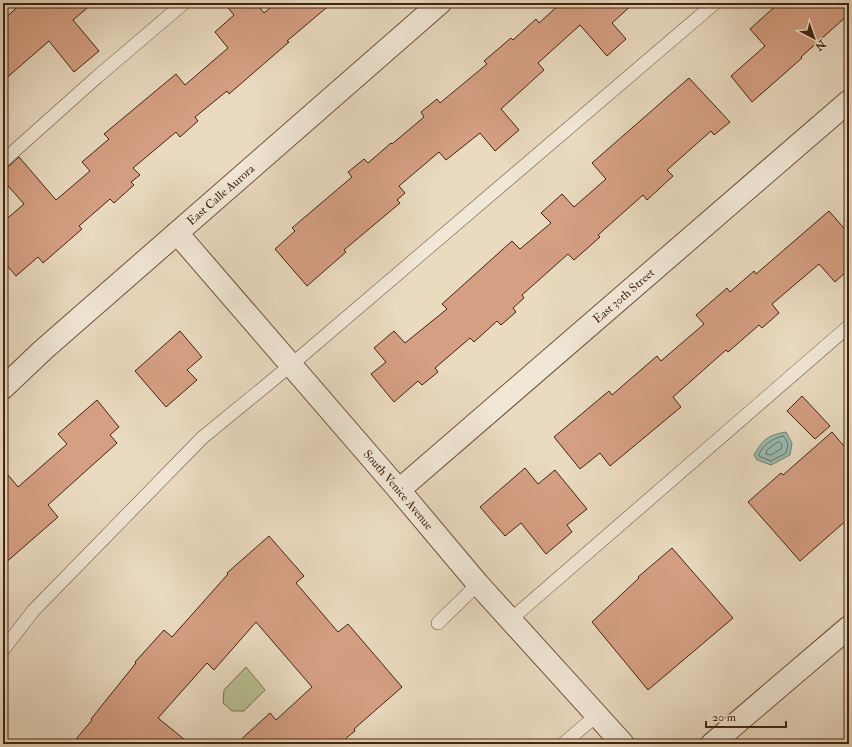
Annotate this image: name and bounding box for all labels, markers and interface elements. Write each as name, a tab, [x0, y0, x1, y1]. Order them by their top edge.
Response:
north arrow	[794, 18, 834, 58]
text: N	[811, 36, 829, 54]
street label: East Calle Aurora	[184, 161, 258, 228]
street label: East 30th Street	[590, 265, 658, 326]
street label: South Venice Avenue	[360, 447, 437, 533]
scale bar	[706, 703, 786, 729]
text: 20 m	[712, 710, 737, 725]

